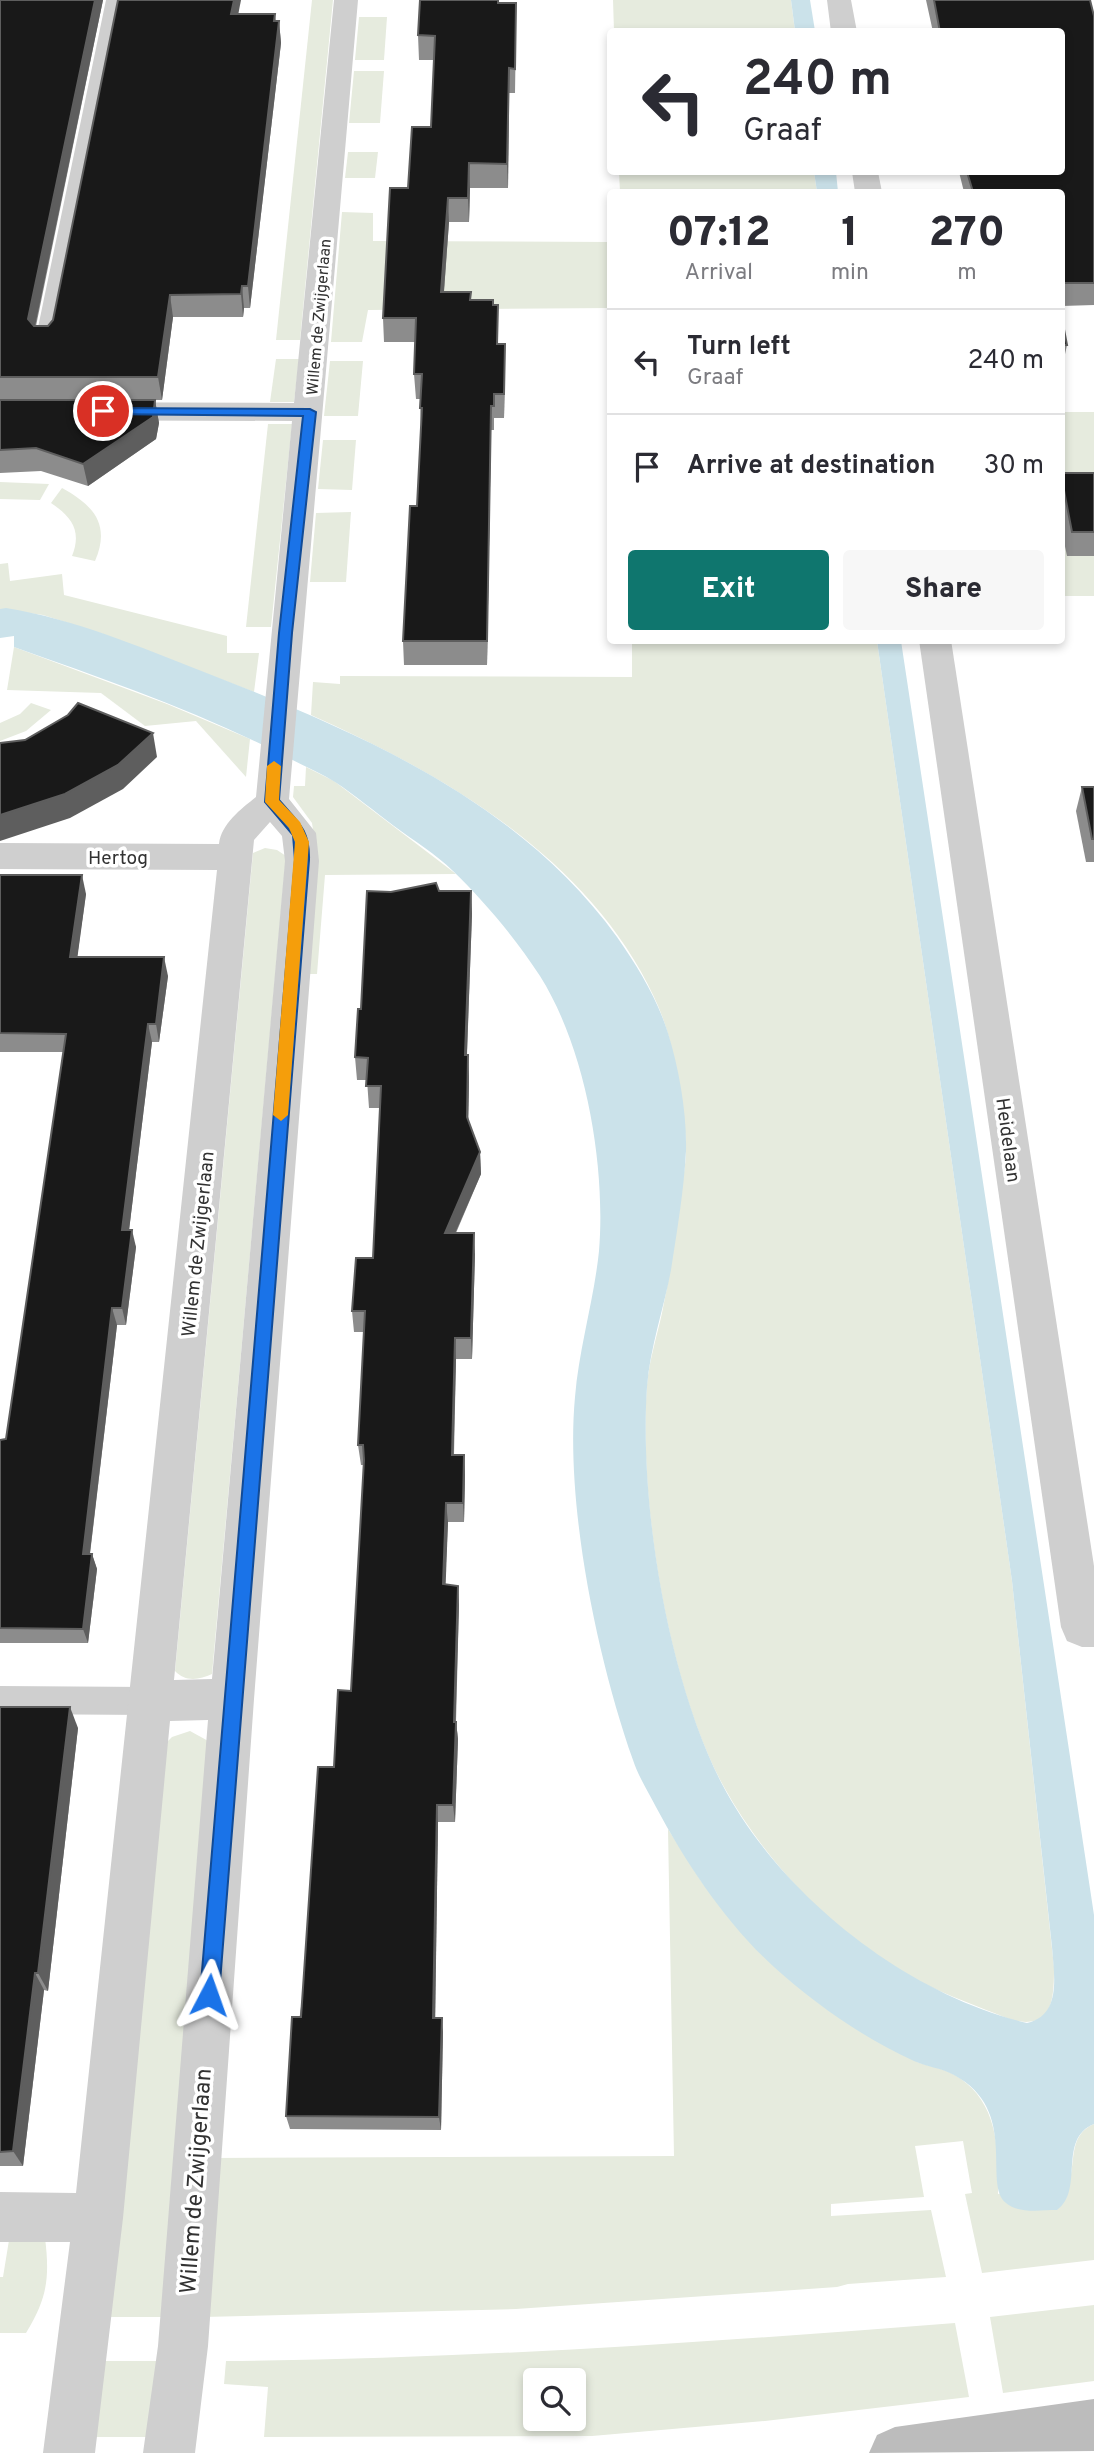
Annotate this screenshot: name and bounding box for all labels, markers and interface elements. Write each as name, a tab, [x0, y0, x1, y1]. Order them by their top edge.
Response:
text: 240 m	[743, 51, 892, 113]
icon: left	[628, 56, 719, 147]
text: Graaf	[743, 112, 821, 152]
text: 07:12	[667, 208, 771, 261]
text: 1	[841, 208, 858, 261]
text: 270	[929, 208, 1005, 261]
street label: Willem de Zwijgerlaan	[303, 238, 337, 396]
text: Arrival	[685, 259, 753, 288]
text: min	[831, 259, 869, 288]
text: m	[957, 259, 977, 288]
text: Turn left	[687, 331, 791, 364]
icon: left	[628, 343, 666, 381]
text: 240 m	[967, 345, 1044, 378]
text: Graaf	[687, 364, 743, 393]
pin	[73, 381, 133, 441]
icon: arrive	[84, 392, 122, 430]
icon: arrive	[628, 448, 666, 486]
text: Arrive at destination	[687, 450, 935, 483]
text: 30 m	[984, 450, 1044, 483]
button: Exit	[628, 550, 829, 630]
button: Share	[843, 550, 1044, 630]
street label: Hertog	[88, 847, 148, 871]
street label: Heidelaan	[989, 1096, 1025, 1184]
street label: Willem de Zwijgerlaan	[177, 1150, 221, 1338]
position arrow	[172, 1958, 246, 2032]
street label: Willem de Zwijgerlaan	[175, 2068, 220, 2295]
map controls	[523, 2368, 586, 2431]
button: search	[523, 2368, 586, 2431]

